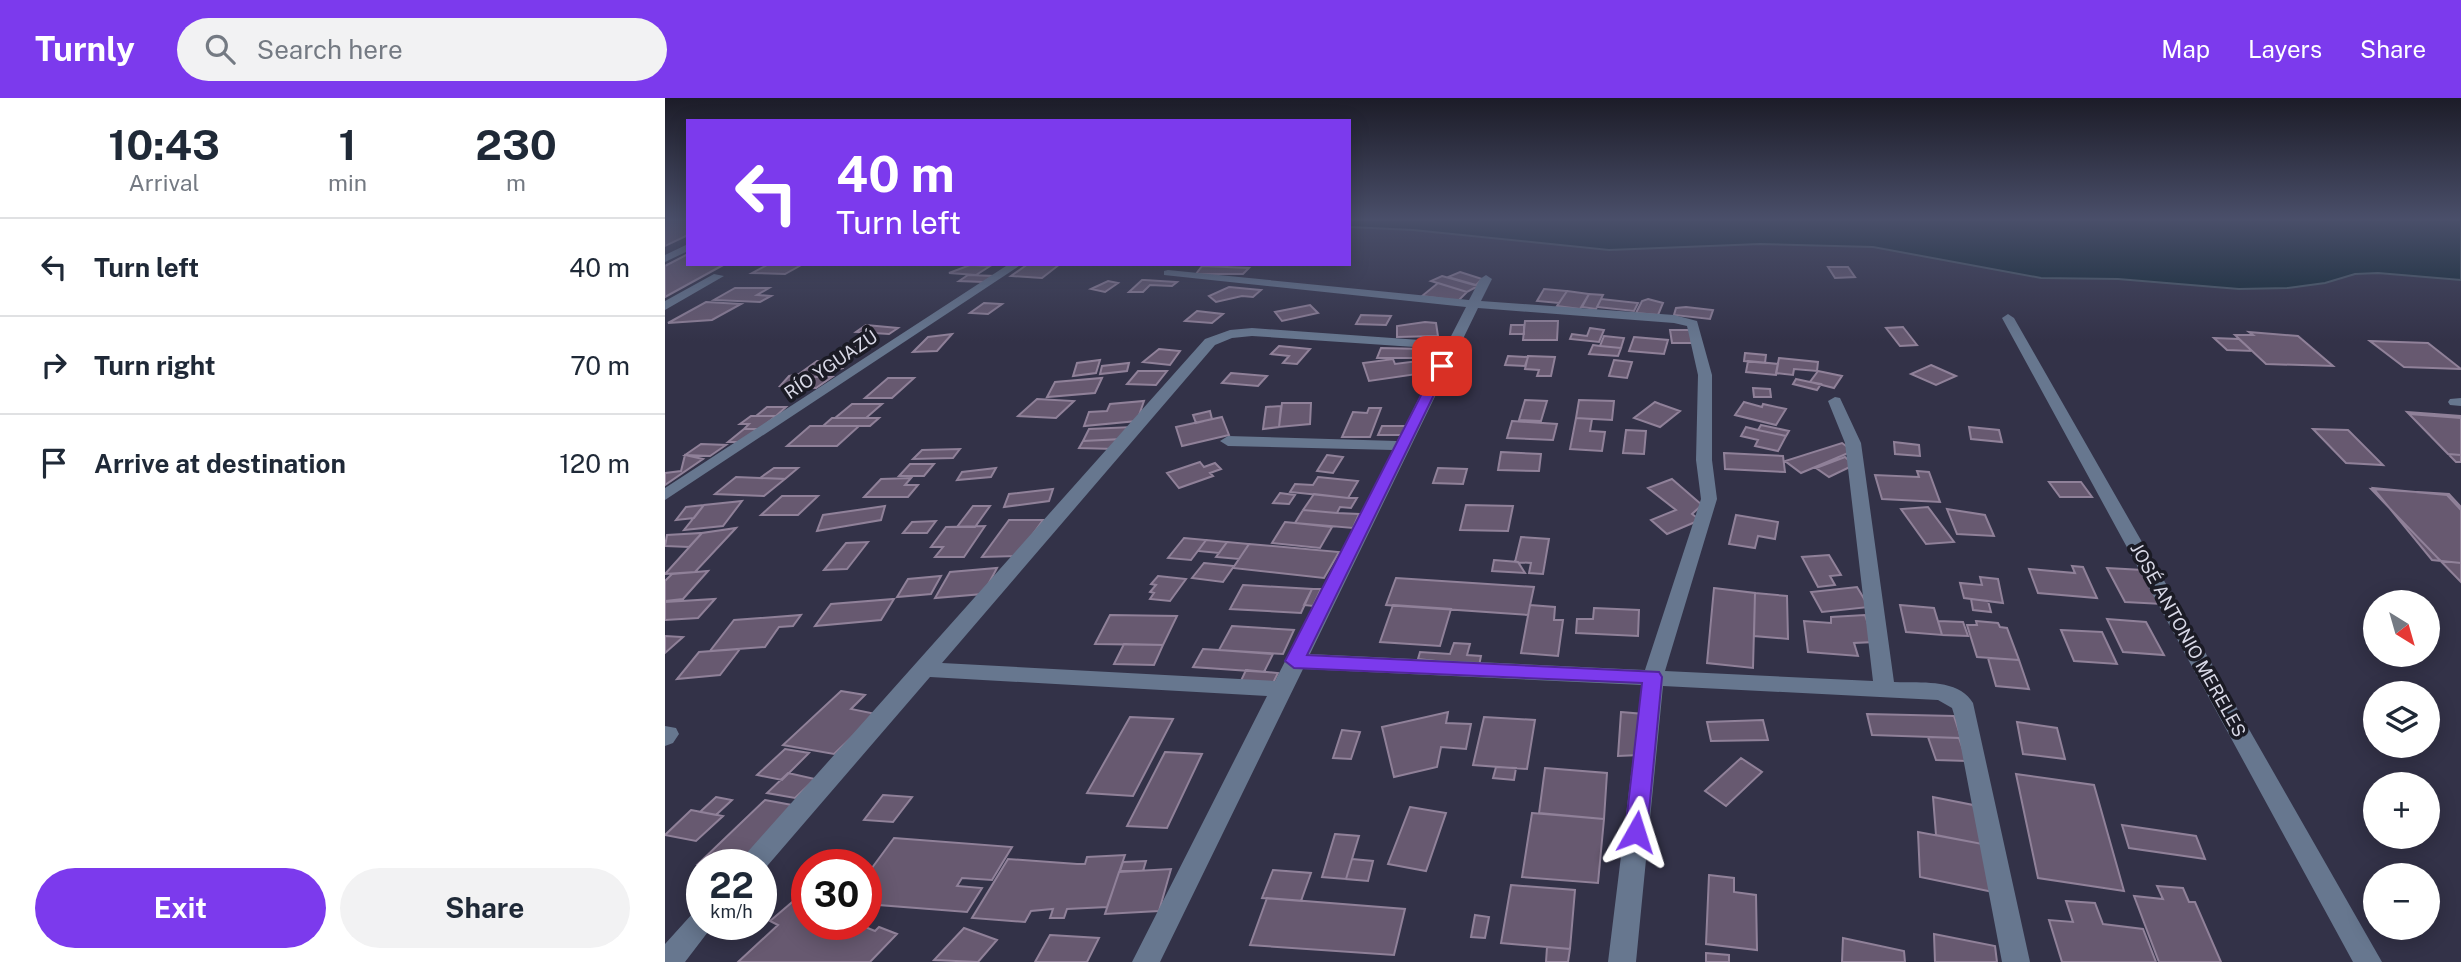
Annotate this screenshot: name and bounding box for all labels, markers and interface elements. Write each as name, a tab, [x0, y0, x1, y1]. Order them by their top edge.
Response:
search box	[177, 18, 667, 81]
text: Turnly	[35, 30, 135, 68]
icon: search	[201, 30, 239, 68]
text: Search here	[257, 34, 403, 65]
text: Map	[2161, 35, 2210, 63]
text: Layers	[2248, 35, 2322, 63]
text: Share	[2360, 35, 2426, 63]
text: 10:43	[108, 120, 220, 169]
text: 1	[339, 120, 357, 169]
text: 230	[475, 120, 557, 169]
text: 40 m	[836, 145, 955, 203]
icon: left	[721, 147, 812, 238]
text: Arrival	[129, 169, 200, 196]
text: min	[328, 169, 367, 196]
text: m	[506, 169, 526, 196]
text: Turn left	[836, 204, 961, 241]
icon: left	[35, 248, 73, 286]
text: Turn left	[94, 252, 199, 283]
text: 40 m	[569, 252, 630, 283]
street label: RÍO YGUAZÚ	[780, 325, 881, 403]
pin	[1412, 336, 1472, 396]
icon: right	[35, 346, 73, 384]
icon: arrive	[1423, 347, 1461, 385]
text: Turn right	[94, 350, 216, 381]
text: 70 m	[570, 350, 630, 381]
icon: arrive	[35, 444, 73, 482]
text: Arrive at destination	[94, 448, 346, 479]
text: 120 m	[559, 448, 630, 479]
street label: JOSÉ ANTONIO MERELES	[2126, 539, 2251, 740]
north arrow	[2363, 590, 2439, 667]
map controls	[2363, 590, 2440, 940]
button: layers	[2363, 681, 2440, 758]
button: +	[2363, 772, 2440, 849]
position arrow	[1599, 795, 1673, 869]
speed limit sign: 30	[791, 849, 882, 940]
button: −	[2363, 863, 2440, 940]
text: 22	[709, 865, 754, 906]
button: Exit	[35, 868, 326, 948]
button: Share	[340, 868, 630, 948]
text: km/h	[710, 901, 753, 922]

